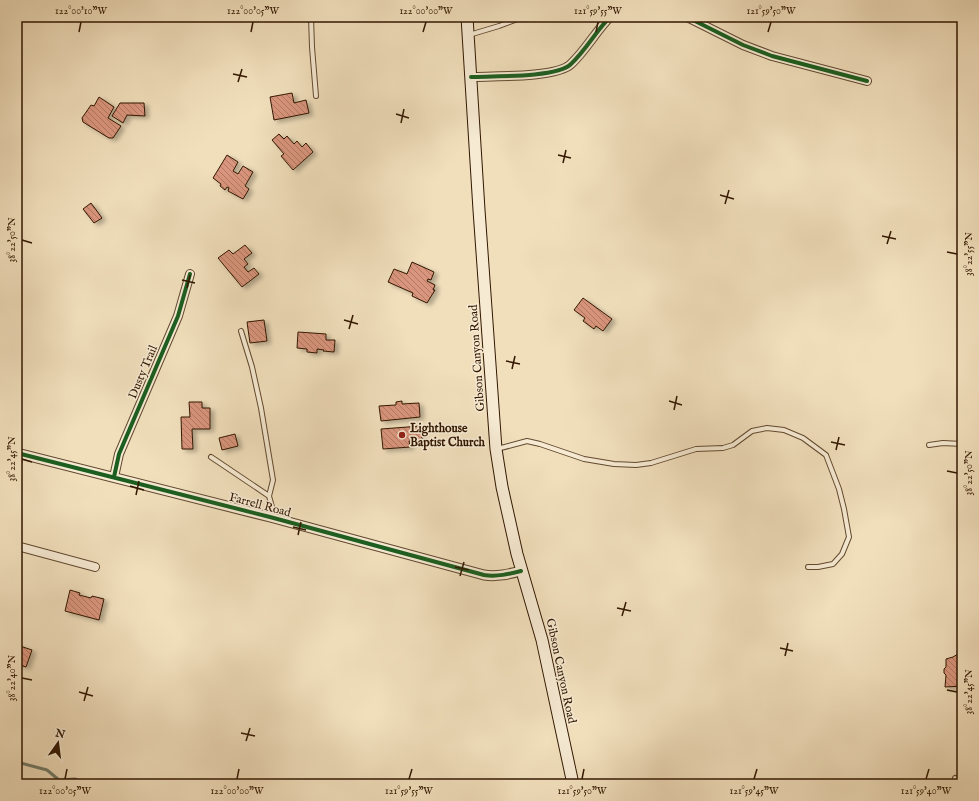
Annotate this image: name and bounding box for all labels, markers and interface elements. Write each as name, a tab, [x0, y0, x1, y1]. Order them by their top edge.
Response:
text: 122°00'10"W	[55, 5, 107, 18]
text: 122°00'05"W	[227, 5, 279, 18]
text: 122°00'00"W	[399, 5, 453, 18]
text: 121°59'55"W	[574, 5, 622, 18]
text: 121°59'50"W	[746, 5, 796, 18]
text: 38°22'50"N	[6, 217, 19, 263]
text: 38°22'55"N	[963, 232, 976, 276]
street label: Gibson Canyon Road	[466, 303, 488, 412]
street label: Dusty Trail	[125, 342, 161, 401]
place label: Lighthouse Baptist Church	[409, 421, 486, 451]
marker: Lighthouse Baptist Church	[397, 430, 407, 440]
text: 38°22'45"N	[6, 436, 19, 482]
text: 38°22'50"N	[963, 450, 976, 496]
street label: Farrell Road	[228, 490, 293, 521]
street label: Gibson Canyon Road	[543, 617, 580, 726]
text: 38°22'40"N	[6, 654, 19, 701]
text: 38°22'45"N	[963, 669, 976, 715]
north arrow	[38, 723, 78, 763]
text: N	[53, 726, 67, 742]
text: 122°00'05"W	[39, 785, 91, 798]
text: 122°00'00"W	[210, 785, 264, 798]
text: 121°59'55"W	[385, 785, 433, 798]
text: 121°59'50"W	[557, 785, 607, 798]
text: 121°59'45"W	[729, 785, 779, 798]
text: 121°59'40"W	[901, 785, 952, 798]

